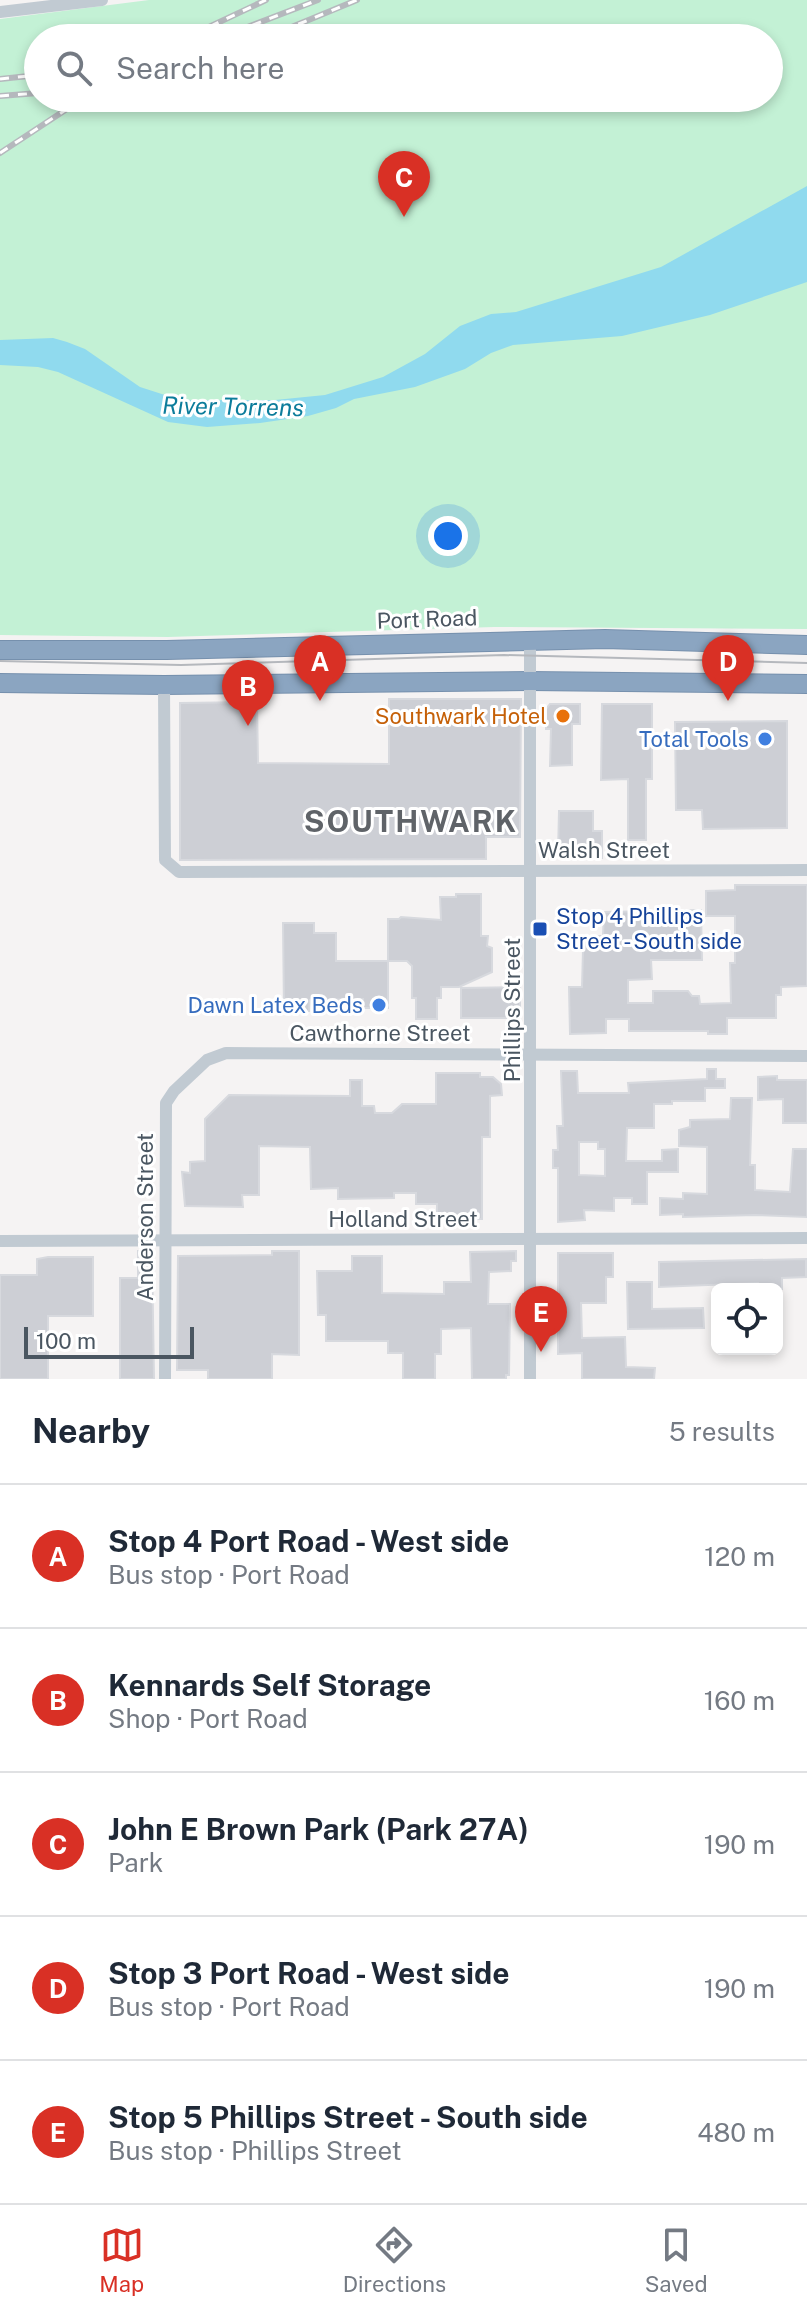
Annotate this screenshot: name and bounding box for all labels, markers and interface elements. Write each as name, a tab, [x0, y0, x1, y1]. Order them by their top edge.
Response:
search box	[24, 24, 783, 112]
icon: search	[52, 46, 96, 90]
text: Search here	[116, 50, 284, 86]
pin: C	[378, 151, 430, 217]
water label: River Torrens	[162, 391, 304, 421]
your location	[428, 516, 468, 556]
street label: Port Road	[376, 604, 478, 634]
pin: A	[294, 635, 346, 701]
pin: D	[702, 635, 754, 701]
pin: B	[222, 660, 274, 726]
place label: Southwark Hotel	[375, 703, 547, 729]
marker: Southwark Hotel	[554, 707, 572, 725]
place label: Total Tools	[639, 726, 749, 752]
marker: Total Tools	[756, 730, 774, 748]
district label: SOUTHWARK	[304, 803, 518, 839]
street label: Walsh Street	[538, 837, 670, 863]
place label: Stop 4 Phillips Street - South side	[556, 903, 742, 954]
marker: Stop 4 Phillips Street - South side	[531, 920, 549, 938]
street label: Phillips Street	[499, 938, 525, 1082]
place label: Dawn Latex Beds	[187, 992, 363, 1018]
marker: Dawn Latex Beds	[370, 996, 388, 1014]
street label: Cawthorne Street	[290, 1020, 470, 1046]
street label: Anderson Street	[132, 1133, 158, 1301]
street label: Holland Street	[328, 1206, 478, 1232]
map controls	[711, 1283, 783, 1355]
button: locate	[711, 1283, 783, 1355]
pin: E	[515, 1286, 567, 1352]
scale bar	[24, 1323, 194, 1359]
text: 100 m	[36, 1328, 96, 1354]
text: Nearby	[32, 1411, 150, 1451]
text: 5 results	[669, 1416, 775, 1447]
text: Stop 4 Port Road - West side	[108, 1523, 509, 1559]
text: A	[49, 1541, 67, 1572]
text: 120 m	[704, 1541, 775, 1572]
text: Bus stop · Port Road	[108, 1559, 350, 1590]
text: Kennards Self Storage	[108, 1667, 431, 1703]
text: B	[49, 1685, 67, 1716]
text: 160 m	[704, 1685, 775, 1716]
text: Shop · Port Road	[108, 1703, 308, 1734]
text: John E Brown Park (Park 27A)	[108, 1811, 529, 1847]
text: C	[49, 1829, 67, 1860]
text: 190 m	[704, 1829, 775, 1860]
text: Park	[108, 1847, 163, 1878]
text: Stop 3 Port Road - West side	[108, 1955, 510, 1991]
text: D	[49, 1973, 67, 2004]
text: 190 m	[704, 1973, 775, 2004]
text: Bus stop · Port Road	[108, 1991, 350, 2022]
text: Stop 5 Phillips Street - South side	[108, 2099, 588, 2135]
text: E	[50, 2117, 66, 2148]
text: 480 m	[697, 2117, 775, 2148]
text: Bus stop · Phillips Street	[108, 2135, 402, 2166]
tab: Map	[99, 2223, 144, 2297]
tab: Directions	[343, 2223, 446, 2297]
tab: Saved	[645, 2223, 708, 2297]

